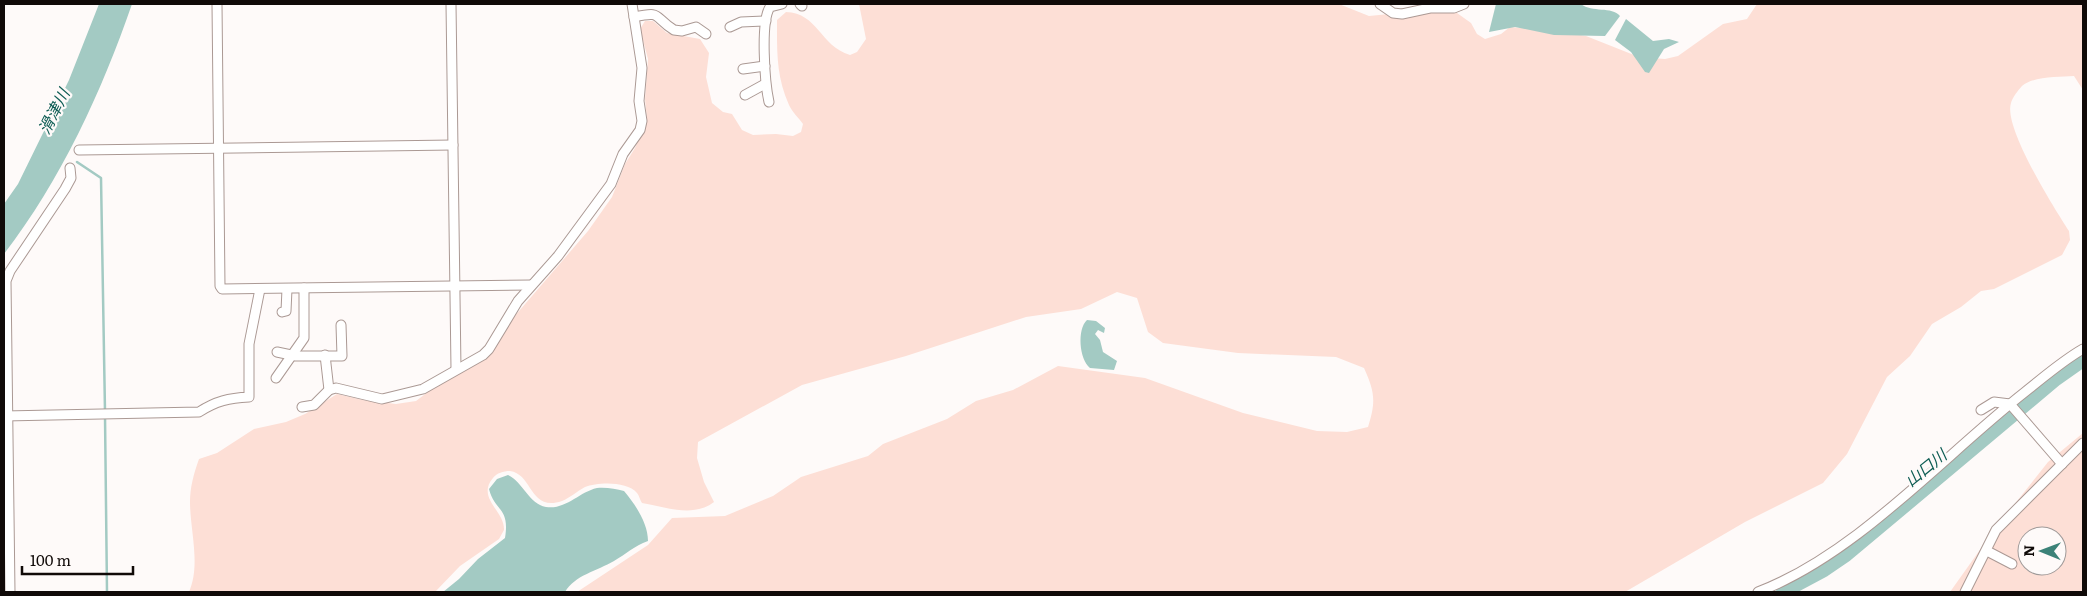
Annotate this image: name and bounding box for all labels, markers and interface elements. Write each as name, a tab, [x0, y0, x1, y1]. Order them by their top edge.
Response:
water label: 滑津川	[31, 82, 75, 138]
water label: 山口川	[1899, 441, 1953, 491]
north arrow	[2017, 526, 2067, 576]
scale bar	[22, 544, 134, 576]
text: N	[2018, 544, 2038, 557]
text: 100 m	[30, 548, 71, 571]

